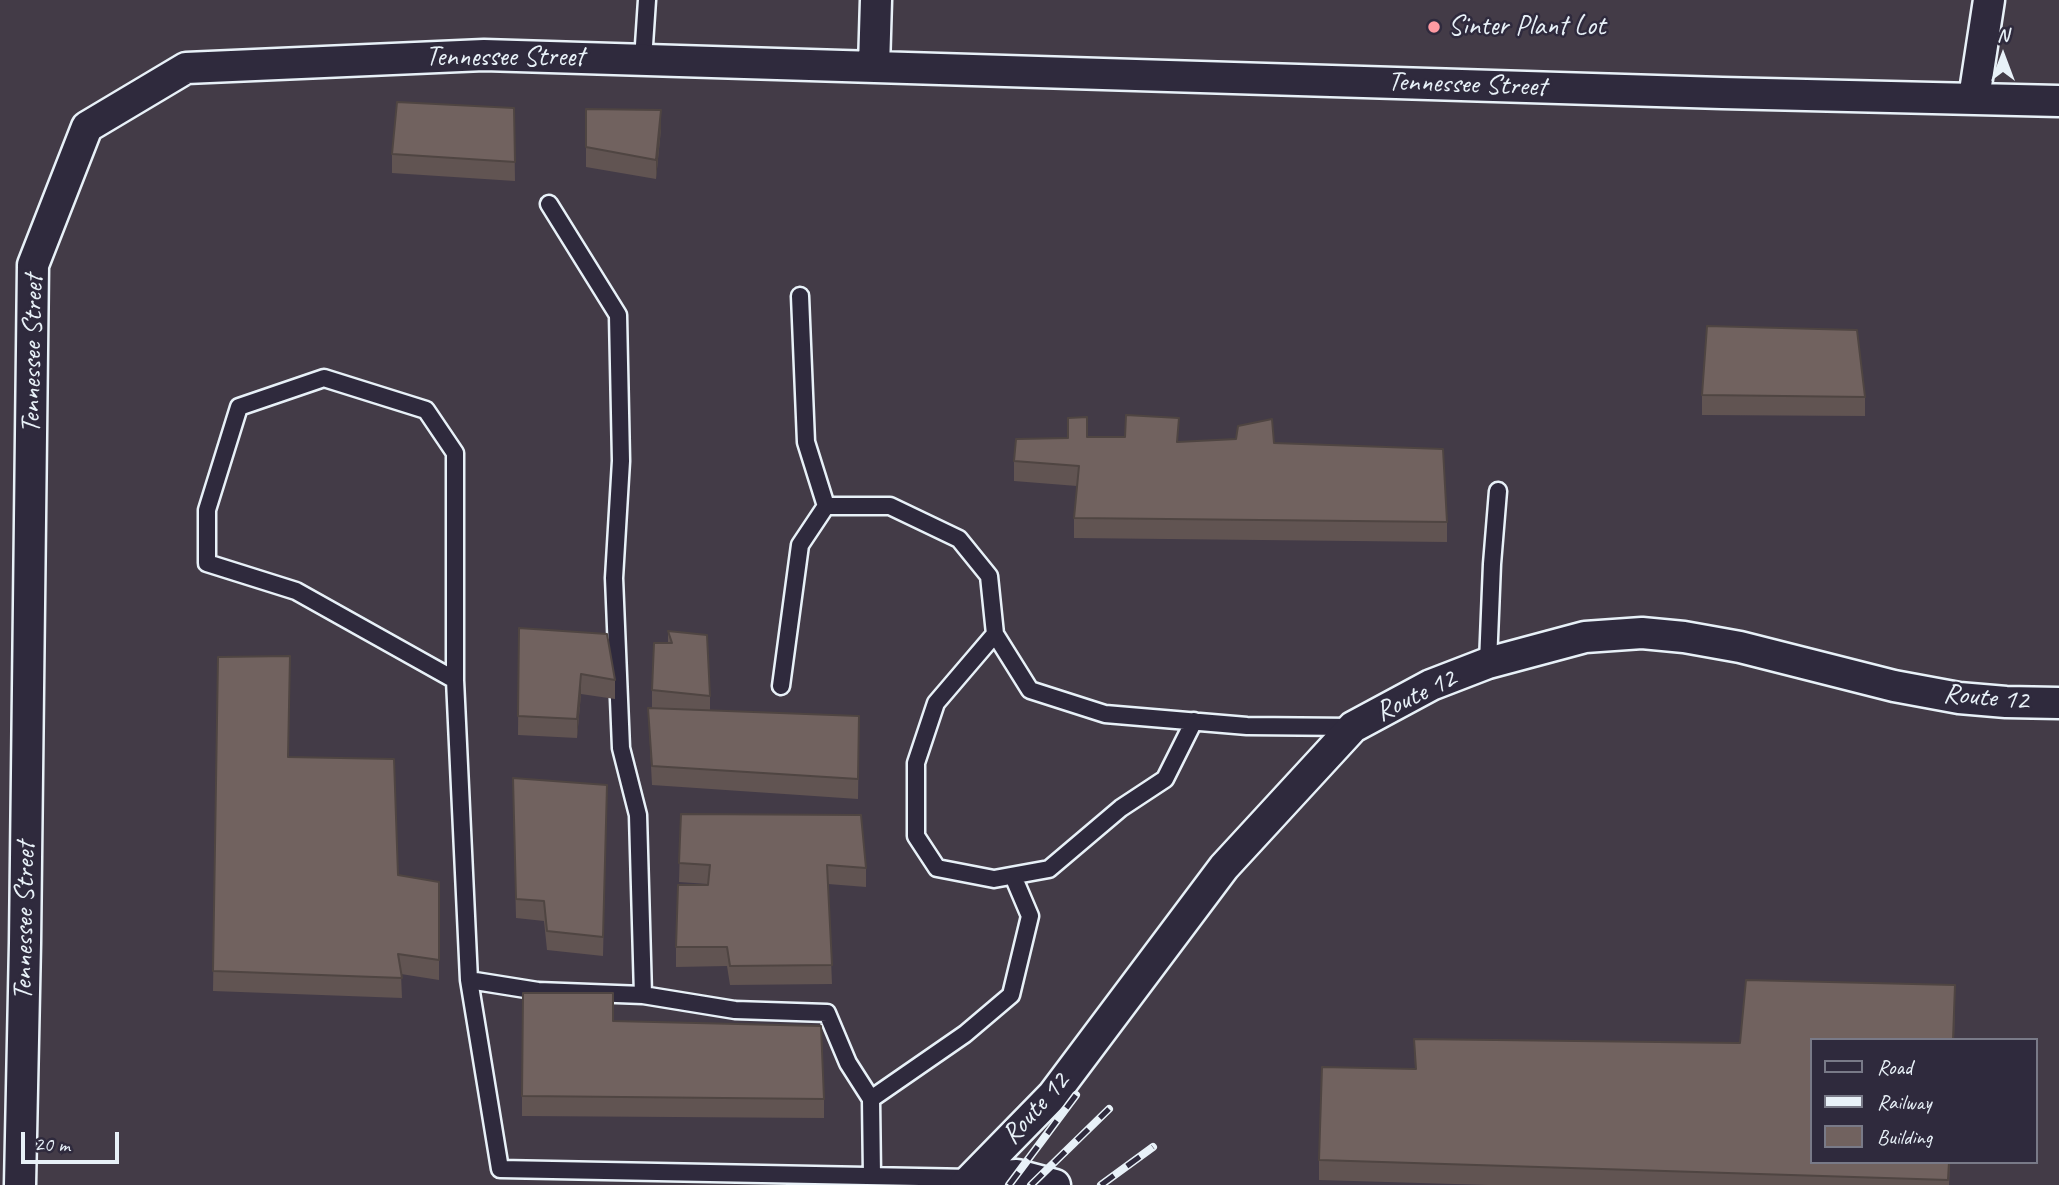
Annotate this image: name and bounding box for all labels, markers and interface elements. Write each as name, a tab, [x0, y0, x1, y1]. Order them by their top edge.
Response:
place label: Sinter Plant Lot	[1448, 10, 1605, 44]
marker: Sinter Plant Lot	[1426, 19, 1442, 35]
north arrow	[1968, 21, 2038, 91]
text: N	[1997, 23, 2009, 47]
street label: Tennessee Street	[426, 41, 584, 75]
street label: Tennessee Street	[1387, 65, 1547, 105]
street label: Tennessee Street	[15, 274, 51, 434]
street label: Route 12	[1370, 662, 1462, 730]
street label: Route 12	[1942, 678, 2030, 718]
street label: Tennessee Street	[7, 841, 43, 1001]
legend	[1811, 1038, 2038, 1164]
text: Road	[1877, 1054, 1912, 1080]
street label: Route 12	[995, 1066, 1077, 1152]
text: Railway	[1877, 1089, 1931, 1115]
scale bar	[24, 1118, 122, 1162]
text: Building	[1877, 1124, 1932, 1150]
text: 20 m	[34, 1131, 70, 1157]

